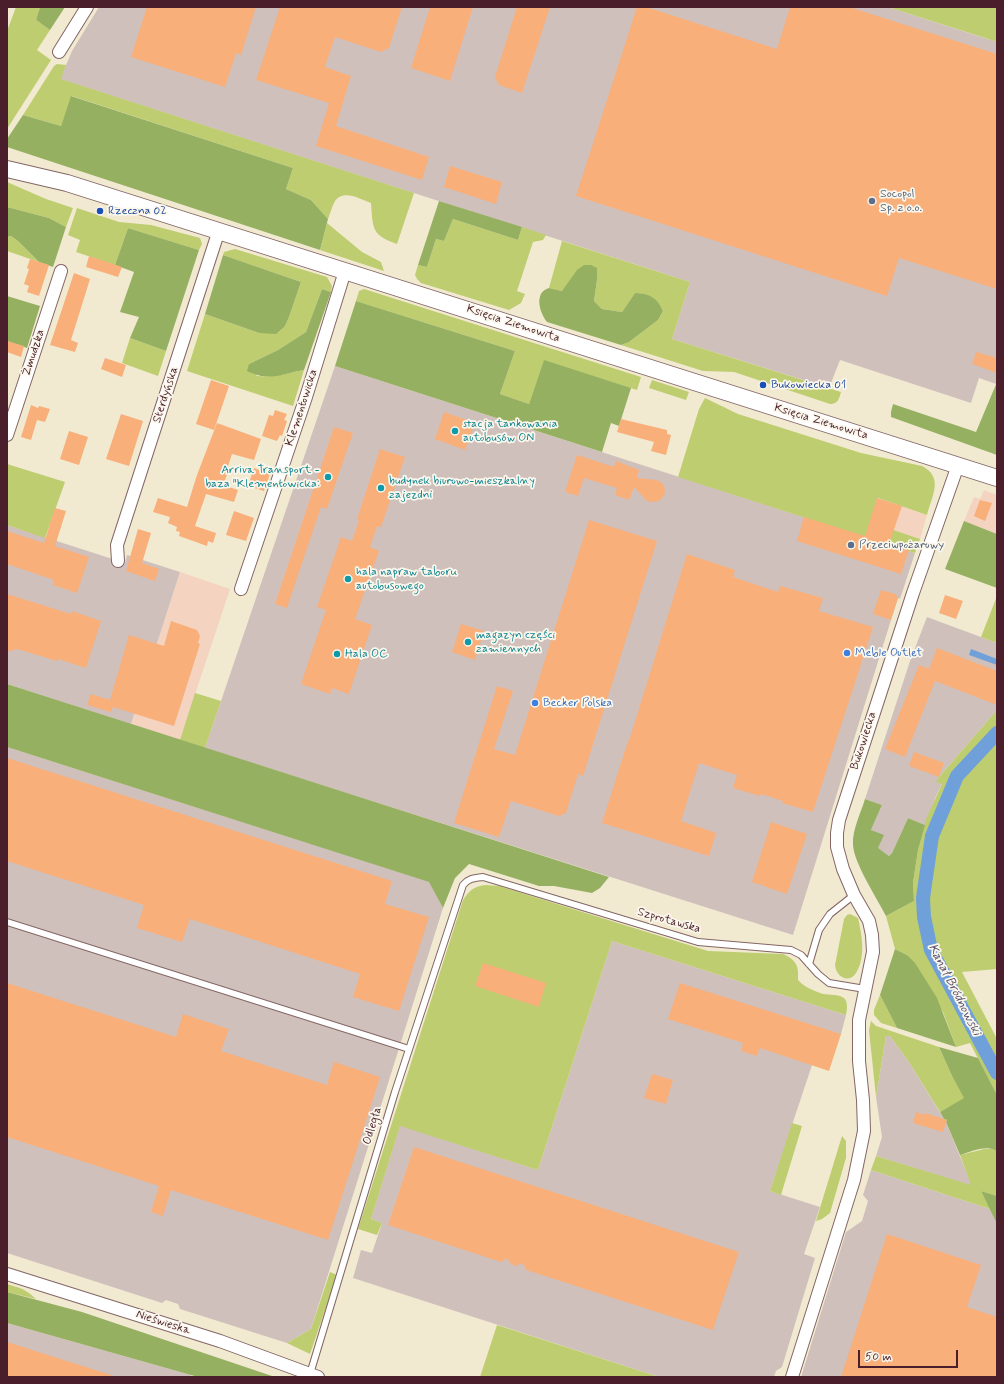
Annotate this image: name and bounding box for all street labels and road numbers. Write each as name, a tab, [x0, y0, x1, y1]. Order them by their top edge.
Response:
street label: Księcia Ziemowita	[464, 302, 562, 346]
street label: Żmudzka	[20, 328, 48, 378]
street label: Sterdyńska	[150, 365, 182, 425]
street label: Klementowicka	[283, 368, 321, 448]
street label: Księcia Ziemowita	[772, 401, 870, 443]
street label: Bukowiecka	[848, 710, 880, 772]
street label: Szprotawska	[636, 905, 702, 937]
street label: Odległa	[360, 1105, 386, 1147]
street label: Nieświeska	[134, 1307, 192, 1339]

